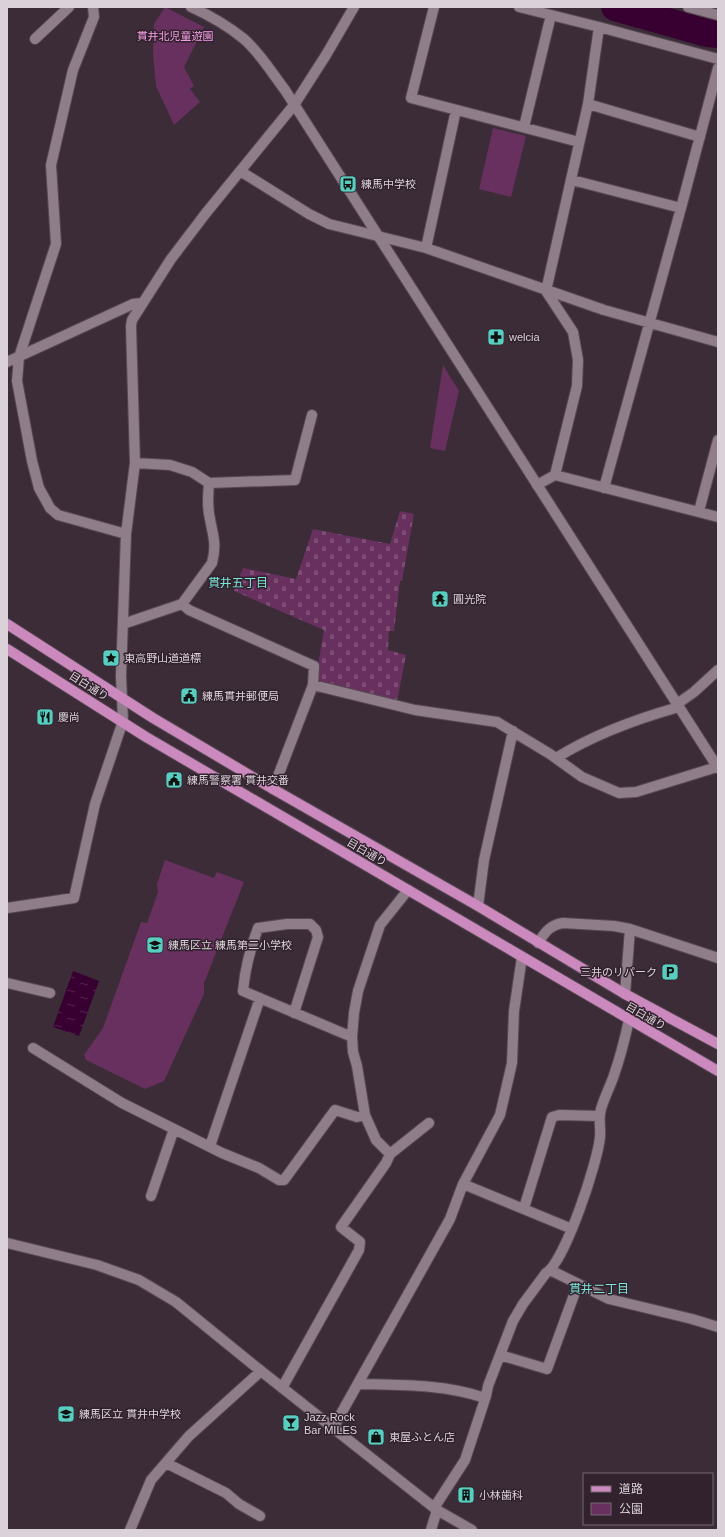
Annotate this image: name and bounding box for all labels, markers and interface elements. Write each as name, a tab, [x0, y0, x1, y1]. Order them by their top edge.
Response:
park label: 貫井北児童遊園	[137, 30, 214, 42]
bus stop icon: 練馬中学校	[338, 174, 358, 194]
place label: 練馬中学校	[361, 178, 416, 190]
pharmacy icon: welcia	[486, 327, 506, 347]
place label: welcia	[508, 331, 540, 343]
district label: 貫井五丁目	[208, 576, 268, 590]
temple icon: 圓光院	[430, 589, 450, 609]
place label: 圓光院	[453, 593, 486, 605]
place icon: 東高野山道道標	[101, 648, 121, 668]
place label: 東高野山道道標	[124, 652, 201, 664]
street label: 目白通り	[67, 669, 111, 703]
public building icon: 練馬貫井郵便局	[179, 686, 199, 706]
place label: 練馬貫井郵便局	[202, 690, 279, 702]
restaurant icon: 慶尚	[35, 707, 55, 727]
place label: 慶尚	[58, 711, 80, 723]
public building icon: 練馬警察署 貫井交番	[164, 770, 184, 790]
place label: 練馬警察署 貫井交番	[187, 774, 289, 786]
street label: 目白通り	[345, 836, 389, 868]
school or university icon: 練馬区立 練馬第二小学校	[145, 935, 165, 955]
place label: 練馬区立 練馬第二小学校	[168, 939, 292, 951]
parking icon: 三井のリパーク	[660, 962, 680, 982]
place label: 三井のリパーク	[580, 966, 657, 978]
street label: 目白通り	[624, 1000, 668, 1032]
district label: 貫井二丁目	[569, 1282, 629, 1296]
school or university icon: 練馬区立 貫井中学校	[56, 1404, 76, 1424]
place label: 練馬区立 貫井中学校	[79, 1408, 181, 1420]
place label: Jazz Rock Bar MILES	[304, 1411, 357, 1436]
bar icon: Jazz Rock Bar MILES	[281, 1413, 301, 1433]
shop icon: 東屋ふとん店	[366, 1427, 386, 1447]
place label: 東屋ふとん店	[389, 1431, 455, 1443]
legend	[583, 1473, 713, 1525]
text: 道路	[619, 1482, 643, 1496]
building icon: 小林歯科	[456, 1485, 476, 1505]
place label: 小林歯科	[479, 1489, 523, 1501]
text: 公園	[619, 1502, 643, 1516]

